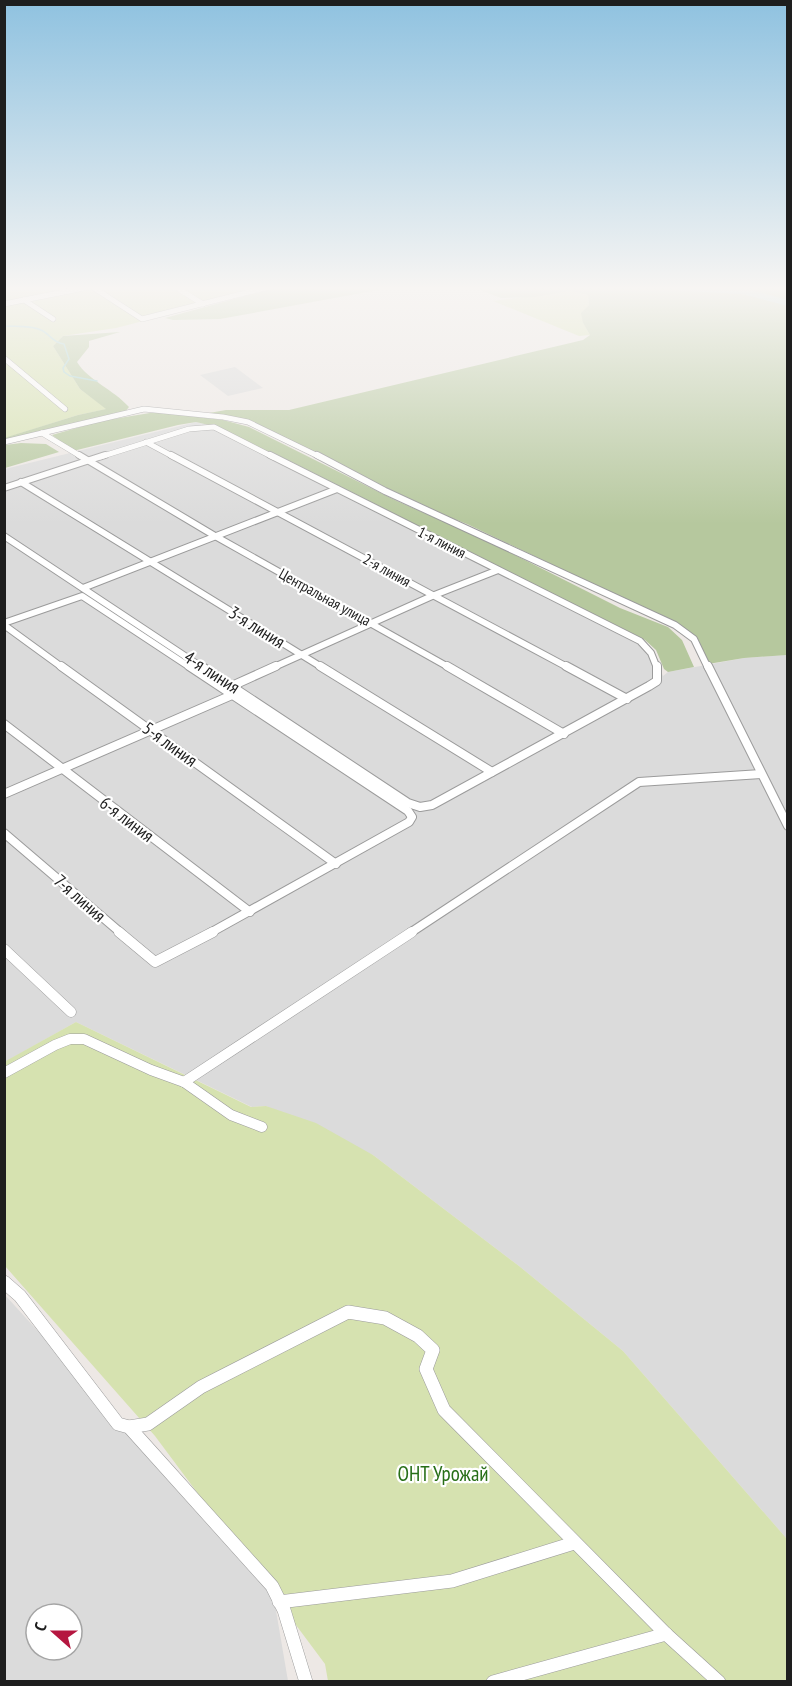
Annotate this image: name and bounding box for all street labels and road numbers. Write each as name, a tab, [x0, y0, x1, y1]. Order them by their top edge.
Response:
street label: 1-я линия	[415, 522, 470, 562]
street label: 2-я линия	[360, 549, 414, 591]
street label: Центральная улица	[276, 564, 374, 630]
street label: 3-я линия	[225, 601, 289, 653]
street label: 4-я линия	[180, 645, 244, 699]
street label: 5-я линия	[138, 716, 202, 772]
street label: 6-я линия	[95, 791, 159, 847]
street label: 7-я линия	[49, 869, 111, 927]

